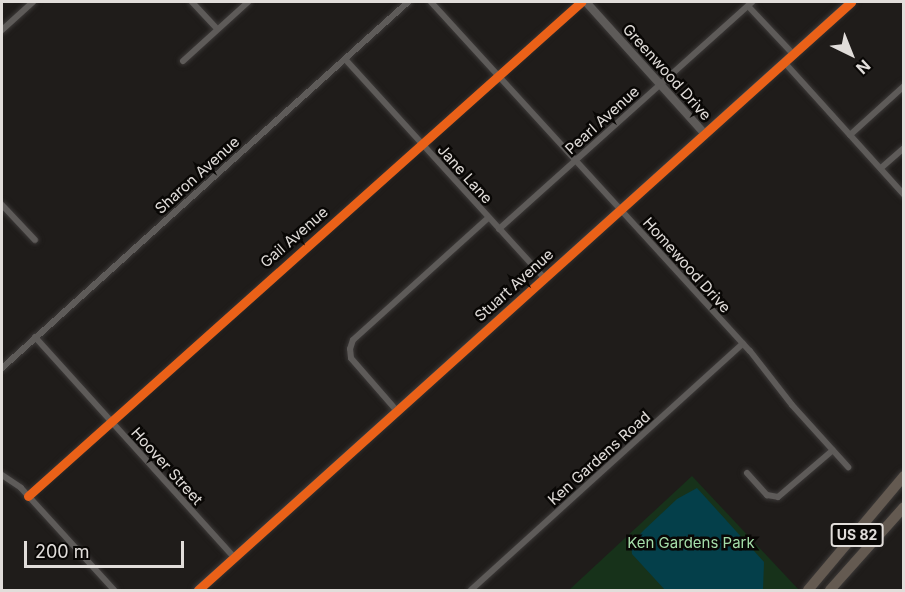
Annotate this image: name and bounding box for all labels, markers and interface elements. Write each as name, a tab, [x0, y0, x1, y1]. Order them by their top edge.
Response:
street label: Greenwood Drive	[619, 20, 715, 124]
north arrow	[821, 24, 881, 84]
text: N	[852, 56, 875, 79]
street label: Pearl Avenue	[561, 82, 643, 158]
street label: Sharon Avenue	[151, 132, 243, 218]
street label: Jane Lane	[434, 141, 496, 207]
street label: Gail Avenue	[256, 203, 332, 271]
street label: Homewood Drive	[639, 214, 735, 316]
street label: Stuart Avenue	[471, 245, 557, 325]
street label: Ken Gardens Road	[544, 407, 654, 509]
street label: Hoover Street	[128, 424, 206, 508]
road number: US 82	[830, 524, 884, 546]
scale bar	[27, 529, 188, 567]
park label: Ken Gardens Park	[627, 534, 755, 552]
text: 200 m	[35, 541, 90, 562]

